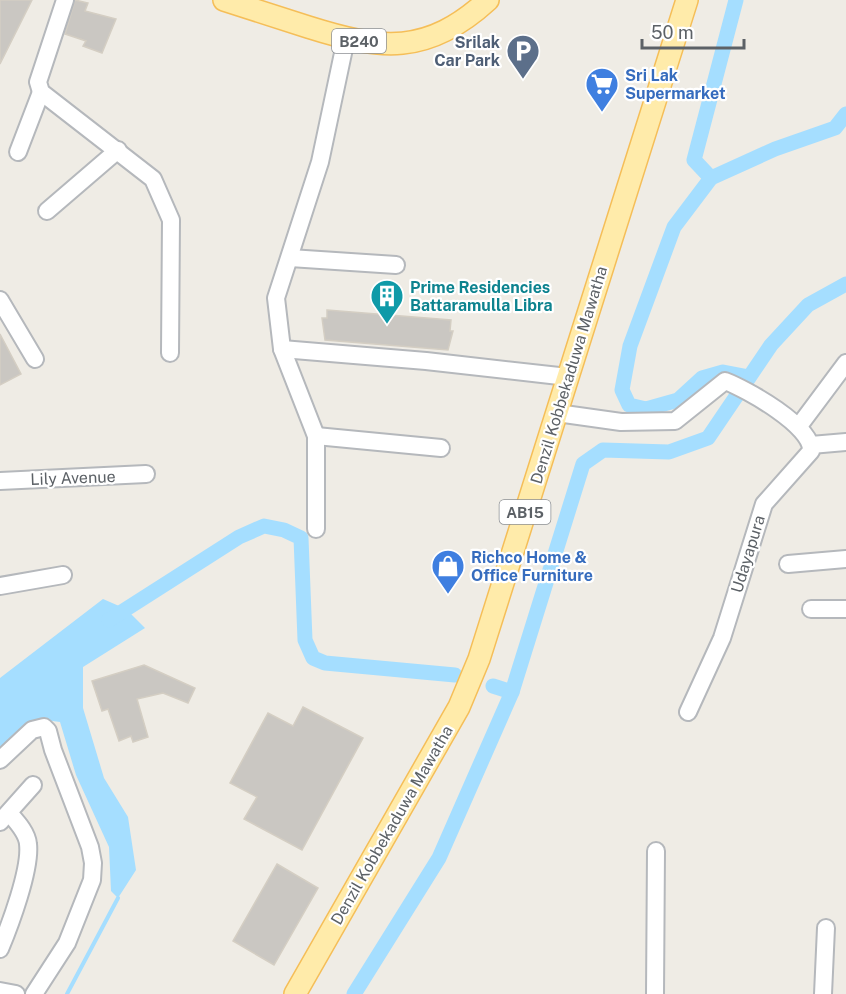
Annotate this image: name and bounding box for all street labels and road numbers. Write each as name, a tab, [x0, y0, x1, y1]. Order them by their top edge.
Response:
road number: B240	[332, 29, 386, 53]
street label: Denzil Kobbekaduwa Mawatha	[527, 264, 611, 486]
street label: Lily Avenue	[30, 467, 116, 489]
road number: AB15	[500, 500, 550, 524]
street label: Udayapura	[727, 513, 769, 595]
street label: Denzil Kobbekaduwa Mawatha	[327, 722, 457, 928]

